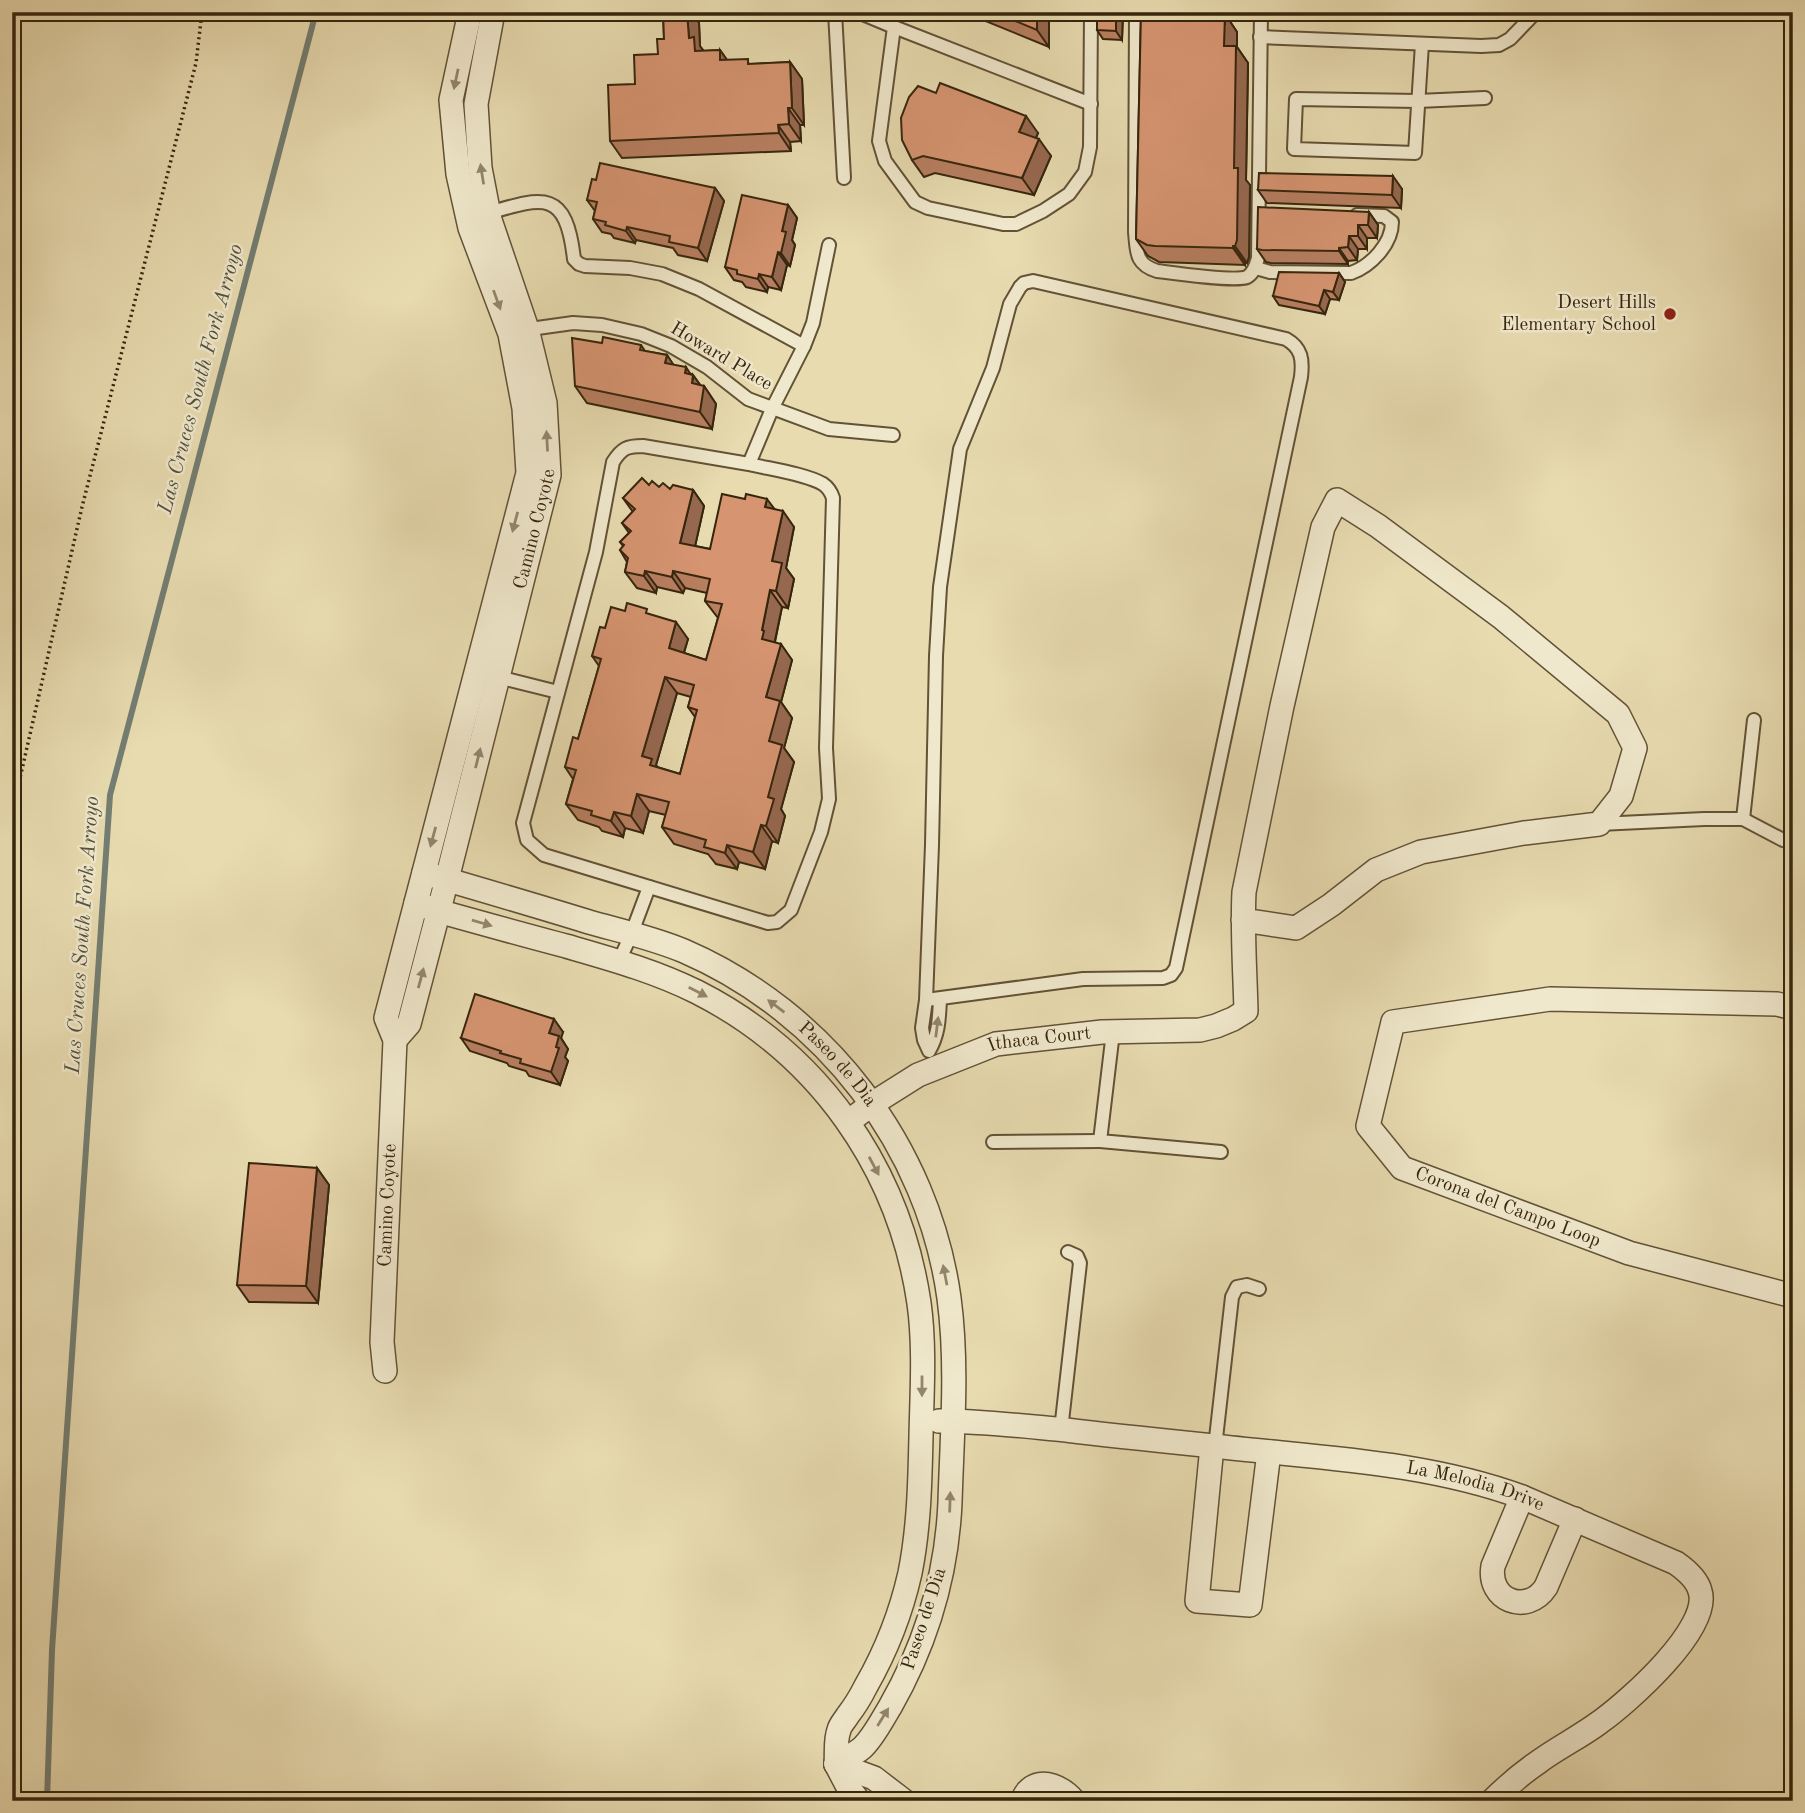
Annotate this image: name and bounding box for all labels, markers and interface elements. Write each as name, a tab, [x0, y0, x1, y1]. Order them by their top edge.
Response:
one-way arrow	[450, 68, 461, 90]
one-way arrow	[476, 163, 487, 185]
water label: Las Cruces South Fork Arroyo	[155, 242, 247, 517]
one-way arrow	[492, 289, 503, 310]
place label: Desert Hills Elementary School	[1501, 294, 1656, 335]
marker: Desert Hills Elementary School	[1662, 306, 1678, 322]
street label: Howard Place	[667, 319, 775, 395]
one-way arrow	[541, 430, 552, 452]
street label: Camino Coyote	[511, 469, 559, 591]
one-way arrow	[509, 511, 520, 533]
one-way arrow	[473, 747, 484, 769]
water label: Las Cruces South Fork Arroyo	[63, 795, 103, 1076]
one-way arrow	[427, 826, 438, 848]
one-way arrow	[471, 918, 493, 929]
one-way arrow	[416, 967, 427, 989]
one-way arrow	[688, 987, 708, 998]
one-way arrow	[767, 999, 785, 1013]
one-way arrow	[932, 1016, 943, 1038]
street label: Paseo de Dia	[795, 1018, 880, 1111]
street label: Ithaca Court	[985, 1024, 1092, 1056]
street label: Camino Coyote	[376, 1143, 400, 1267]
one-way arrow	[869, 1156, 880, 1176]
street label: Corona del Campo Loop	[1412, 1164, 1603, 1251]
one-way arrow	[939, 1264, 950, 1286]
one-way arrow	[916, 1375, 928, 1397]
street label: La Melodia Drive	[1405, 1458, 1547, 1515]
one-way arrow	[944, 1491, 955, 1513]
street label: Paseo de Dia	[900, 1565, 951, 1673]
one-way arrow	[877, 1707, 890, 1727]

